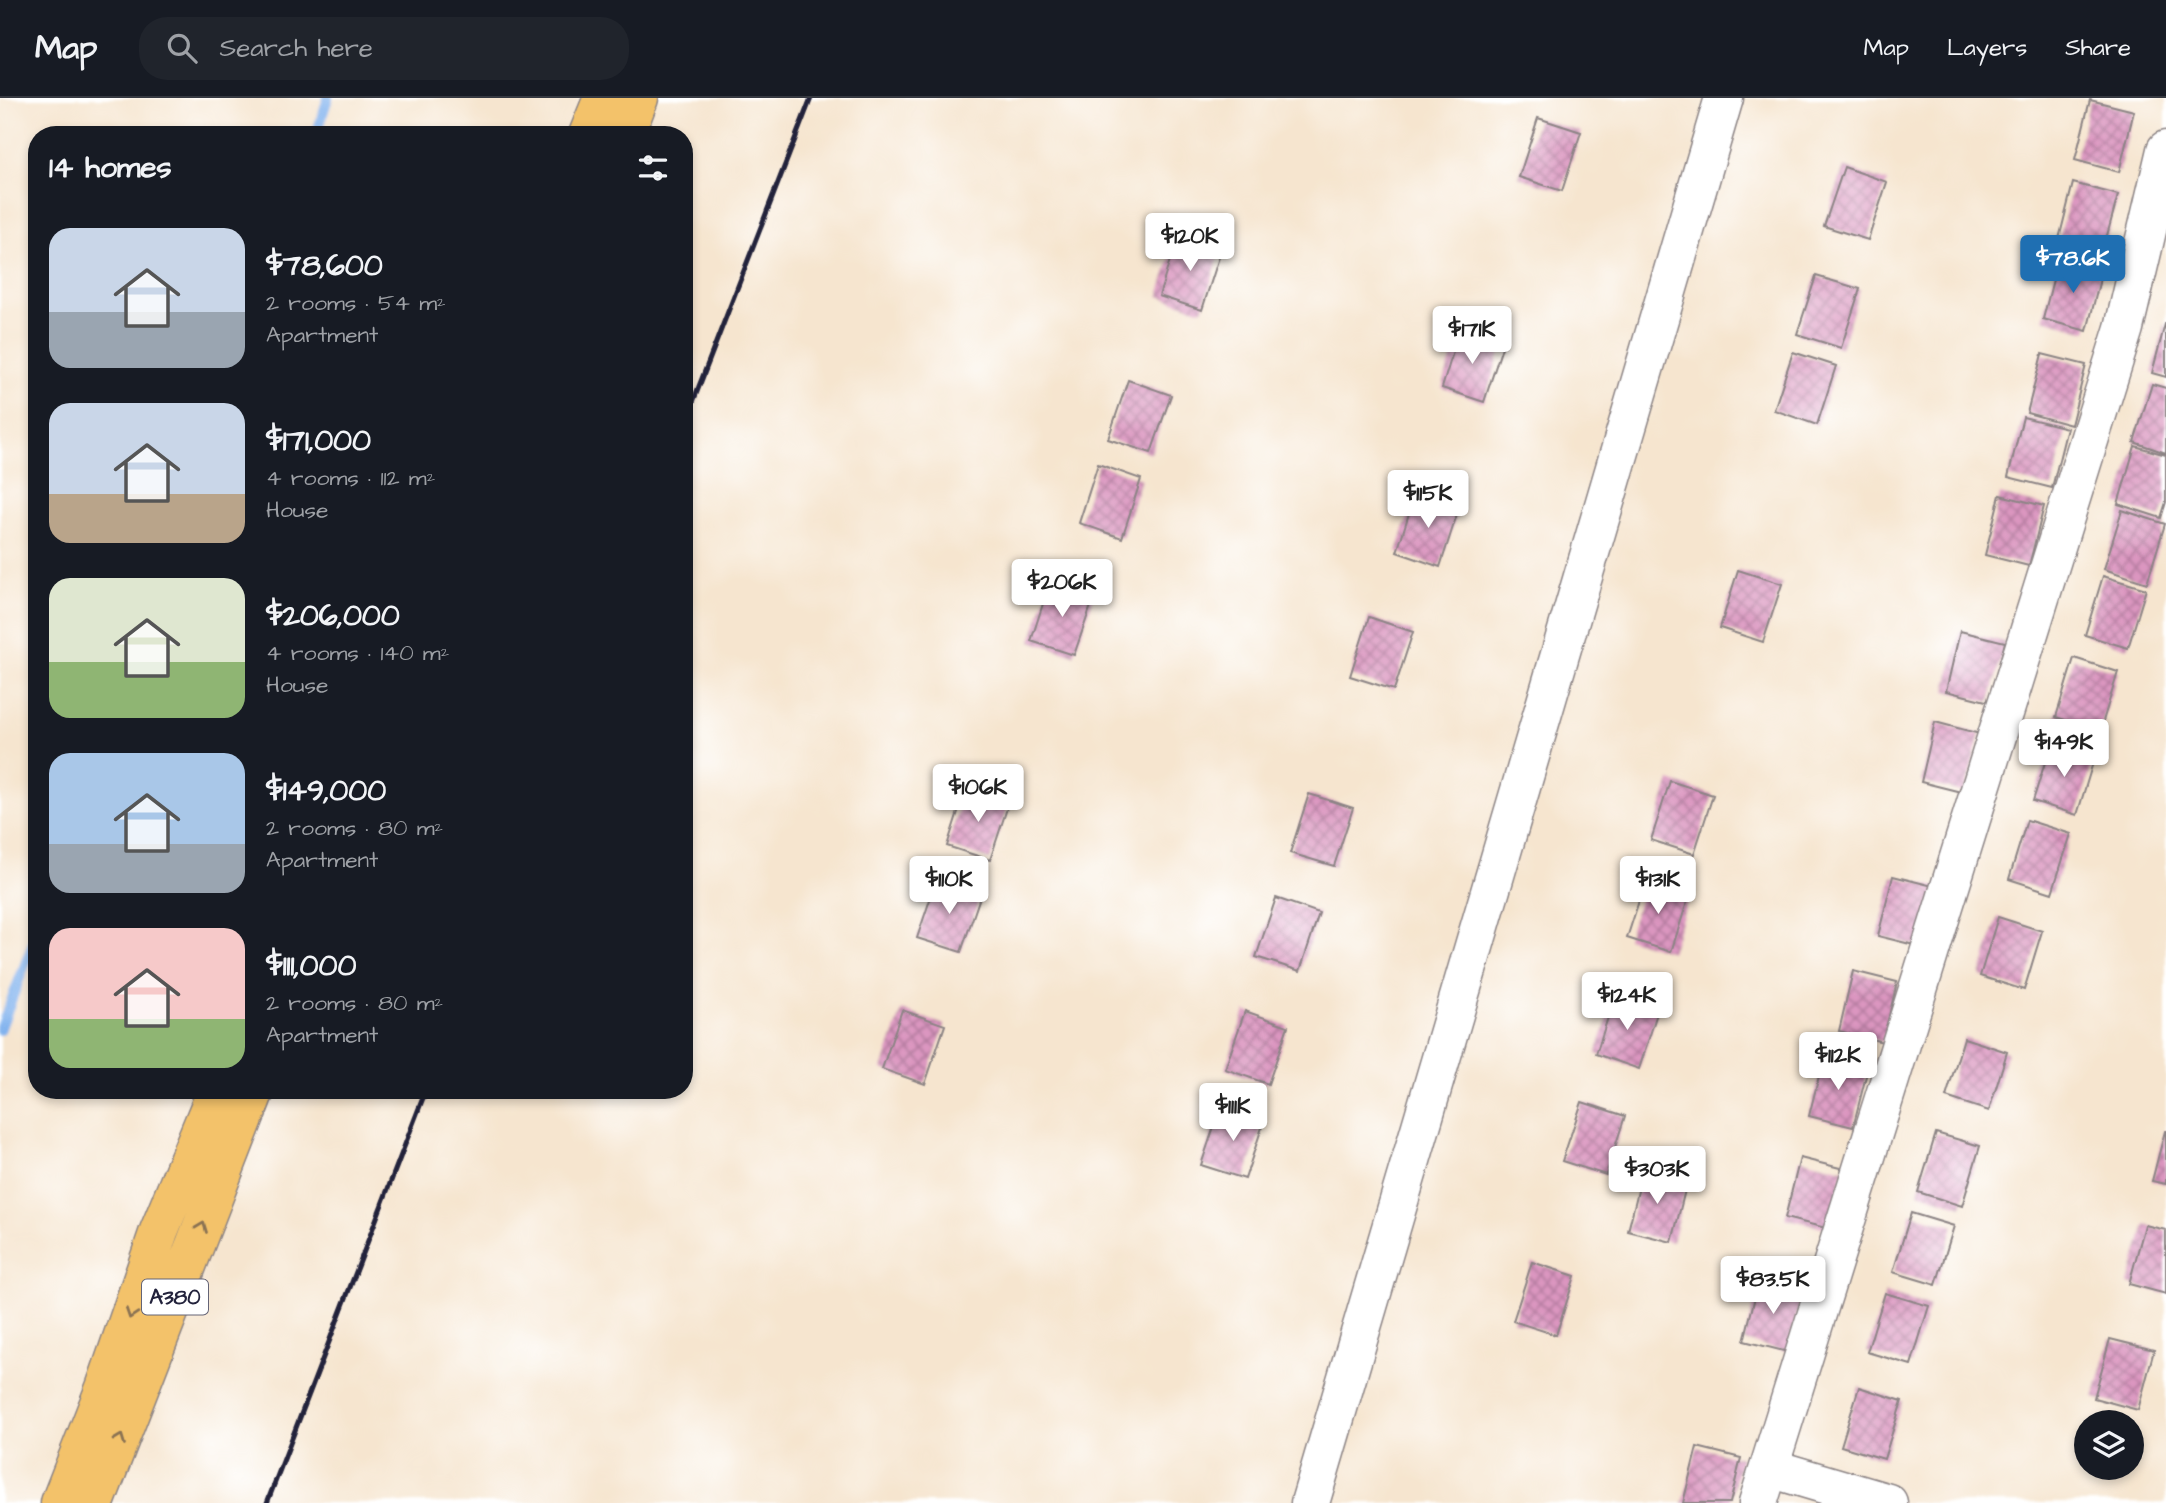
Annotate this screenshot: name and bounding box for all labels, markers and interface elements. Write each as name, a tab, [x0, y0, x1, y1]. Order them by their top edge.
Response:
search box	[139, 17, 629, 80]
text: Map	[35, 25, 97, 71]
icon: search	[163, 29, 201, 67]
text: Search here	[219, 30, 373, 66]
text: Map	[1864, 31, 1909, 65]
text: Layers	[1947, 31, 2027, 65]
text: Share	[2065, 31, 2131, 65]
text: 14 homes	[49, 147, 172, 189]
icon: filters	[634, 149, 672, 187]
pin: $120K	[1141, 214, 1239, 273]
text: $120K	[1161, 220, 1219, 252]
pin: $78.6K	[2016, 236, 2130, 295]
text: $78.6K	[2036, 242, 2110, 274]
text: $78,600	[266, 245, 383, 287]
icon: home	[105, 256, 189, 340]
text: 2 rooms · 54 m²	[266, 287, 446, 319]
pin: $171K	[1423, 306, 1521, 366]
text: $171K	[1449, 313, 1495, 345]
text: Apartment	[266, 319, 378, 351]
text: $171,000	[266, 420, 371, 462]
icon: home	[105, 431, 189, 515]
text: 4 rooms · 112 m²	[266, 462, 435, 494]
pin: $115K	[1379, 470, 1477, 530]
text: $115K	[1404, 477, 1452, 509]
text: House	[266, 494, 329, 526]
pin: $206K	[1013, 560, 1111, 619]
text: $206K	[1028, 566, 1096, 598]
text: $206,000	[266, 595, 400, 637]
icon: home	[105, 606, 189, 690]
text: 4 rooms · 140 m²	[266, 637, 449, 669]
text: House	[266, 669, 329, 701]
pin: $149K	[2015, 720, 2113, 779]
text: $149K	[2035, 726, 2093, 758]
pin: $106K	[929, 764, 1027, 824]
text: $149,000	[266, 770, 386, 812]
text: $106K	[949, 771, 1007, 803]
icon: home	[105, 781, 189, 865]
text: 2 rooms · 80 m²	[266, 812, 443, 844]
text: Apartment	[266, 844, 378, 876]
pin: $110K	[900, 856, 998, 916]
pin: $131K	[1609, 856, 1707, 916]
text: $110K	[925, 863, 973, 895]
text: $131K	[1636, 863, 1680, 895]
text: $111,000	[266, 945, 356, 987]
icon: home	[105, 956, 189, 1040]
pin: $124K	[1578, 972, 1676, 1032]
text: $124K	[1598, 979, 1656, 1011]
text: 2 rooms · 80 m²	[266, 987, 443, 1019]
text: Apartment	[266, 1019, 378, 1051]
pin: $112K	[1789, 1032, 1887, 1092]
text: $112K	[1815, 1039, 1861, 1071]
pin: $111K	[1184, 1084, 1282, 1143]
text: $111K	[1215, 1090, 1251, 1122]
pin: $303K	[1608, 1146, 1706, 1206]
text: $303K	[1625, 1153, 1689, 1185]
one-way arrow	[193, 1222, 207, 1234]
pin: $83.5K	[1716, 1256, 1830, 1316]
text: $83.5K	[1737, 1263, 1809, 1295]
road number: A380	[142, 1280, 208, 1314]
one-way arrow	[125, 1307, 139, 1320]
map controls	[2074, 1410, 2144, 1480]
button: layers	[2074, 1410, 2144, 1480]
one-way arrow	[111, 1434, 125, 1446]

